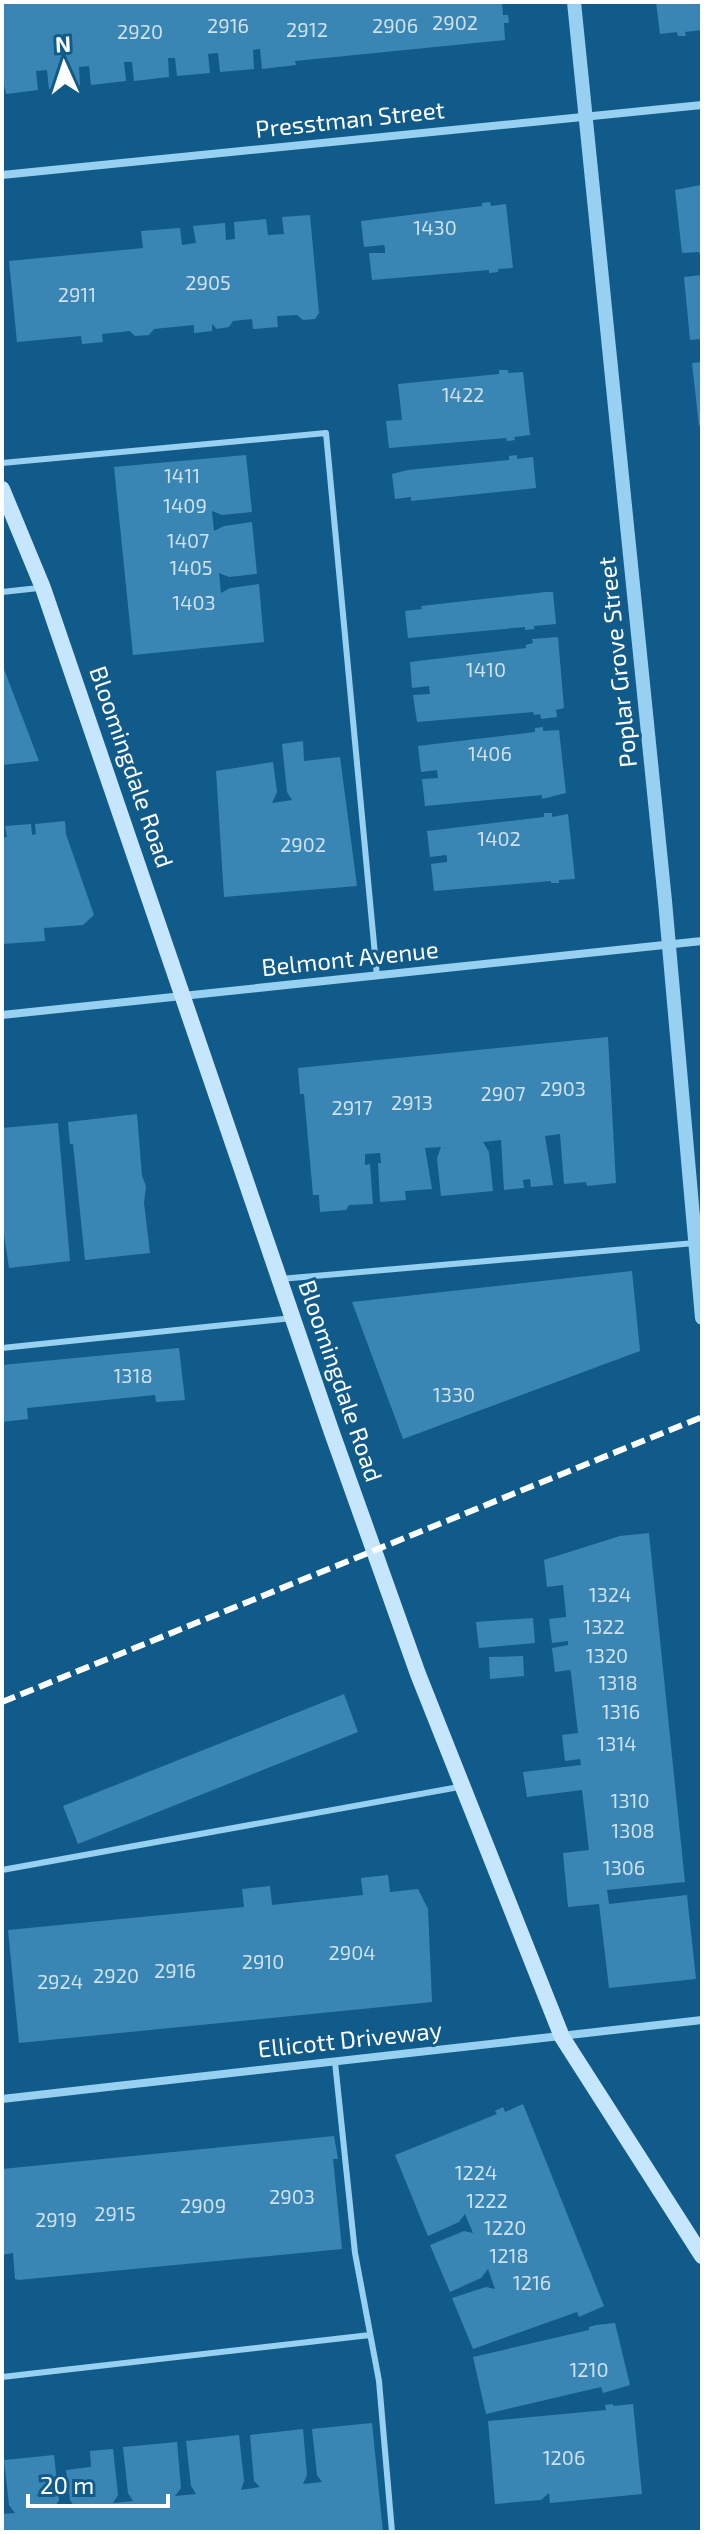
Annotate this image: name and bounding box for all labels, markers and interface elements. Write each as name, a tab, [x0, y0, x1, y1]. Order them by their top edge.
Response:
house number: 2902	[432, 10, 478, 34]
house number: 2916	[207, 13, 249, 37]
house number: 2906	[372, 13, 418, 37]
house number: 2912	[286, 17, 328, 41]
house number: 2920	[117, 19, 163, 43]
north arrow	[24, 24, 104, 104]
text: N	[54, 30, 72, 56]
street label: Presstman Street	[254, 94, 446, 143]
house number: 1430	[413, 215, 457, 239]
house number: 2905	[185, 270, 231, 294]
house number: 2911	[58, 282, 96, 306]
house number: 1422	[442, 382, 484, 406]
house number: 1411	[164, 463, 200, 487]
house number: 1409	[163, 493, 207, 517]
house number: 1407	[167, 528, 209, 552]
house number: 1405	[169, 555, 213, 579]
street label: Poplar Grove Street	[591, 555, 642, 769]
house number: 1403	[172, 590, 216, 614]
house number: 1410	[466, 657, 506, 681]
street label: Bloomingdale Road	[84, 662, 180, 871]
house number: 1406	[468, 741, 512, 765]
house number: 1402	[477, 826, 521, 850]
house number: 2902	[280, 832, 326, 856]
street label: Belmont Avenue	[260, 934, 440, 981]
house number: 2903	[540, 1076, 586, 1100]
house number: 2907	[481, 1081, 525, 1105]
house number: 2913	[391, 1090, 433, 1114]
house number: 2917	[332, 1095, 372, 1119]
street label: Bloomingdale Road	[293, 1276, 389, 1485]
house number: 1318	[113, 1363, 153, 1387]
house number: 1330	[433, 1382, 475, 1406]
house number: 1324	[589, 1582, 631, 1606]
house number: 1322	[583, 1614, 625, 1638]
house number: 1320	[586, 1643, 628, 1667]
house number: 1318	[598, 1670, 638, 1694]
house number: 1316	[602, 1699, 640, 1723]
house number: 1314	[597, 1731, 637, 1755]
house number: 1310	[610, 1788, 650, 1812]
house number: 1308	[611, 1818, 655, 1842]
house number: 1306	[603, 1855, 645, 1879]
house number: 2904	[328, 1940, 376, 1964]
house number: 2910	[242, 1949, 284, 1973]
house number: 2916	[154, 1958, 196, 1982]
house number: 2920	[93, 1963, 139, 1987]
house number: 2924	[37, 1969, 83, 1993]
street label: Ellicott Driveway	[256, 2014, 444, 2063]
house number: 1224	[455, 2160, 497, 2184]
house number: 2903	[269, 2184, 315, 2208]
house number: 1222	[466, 2188, 508, 2212]
house number: 2909	[180, 2193, 226, 2217]
house number: 2915	[94, 2201, 136, 2225]
house number: 2919	[35, 2207, 77, 2231]
house number: 1220	[484, 2215, 526, 2239]
house number: 1218	[489, 2243, 529, 2267]
house number: 1216	[513, 2270, 551, 2294]
house number: 1210	[569, 2357, 609, 2381]
house number: 1206	[543, 2445, 585, 2469]
scale bar	[28, 2458, 168, 2508]
text: 20 m	[40, 2470, 94, 2499]

